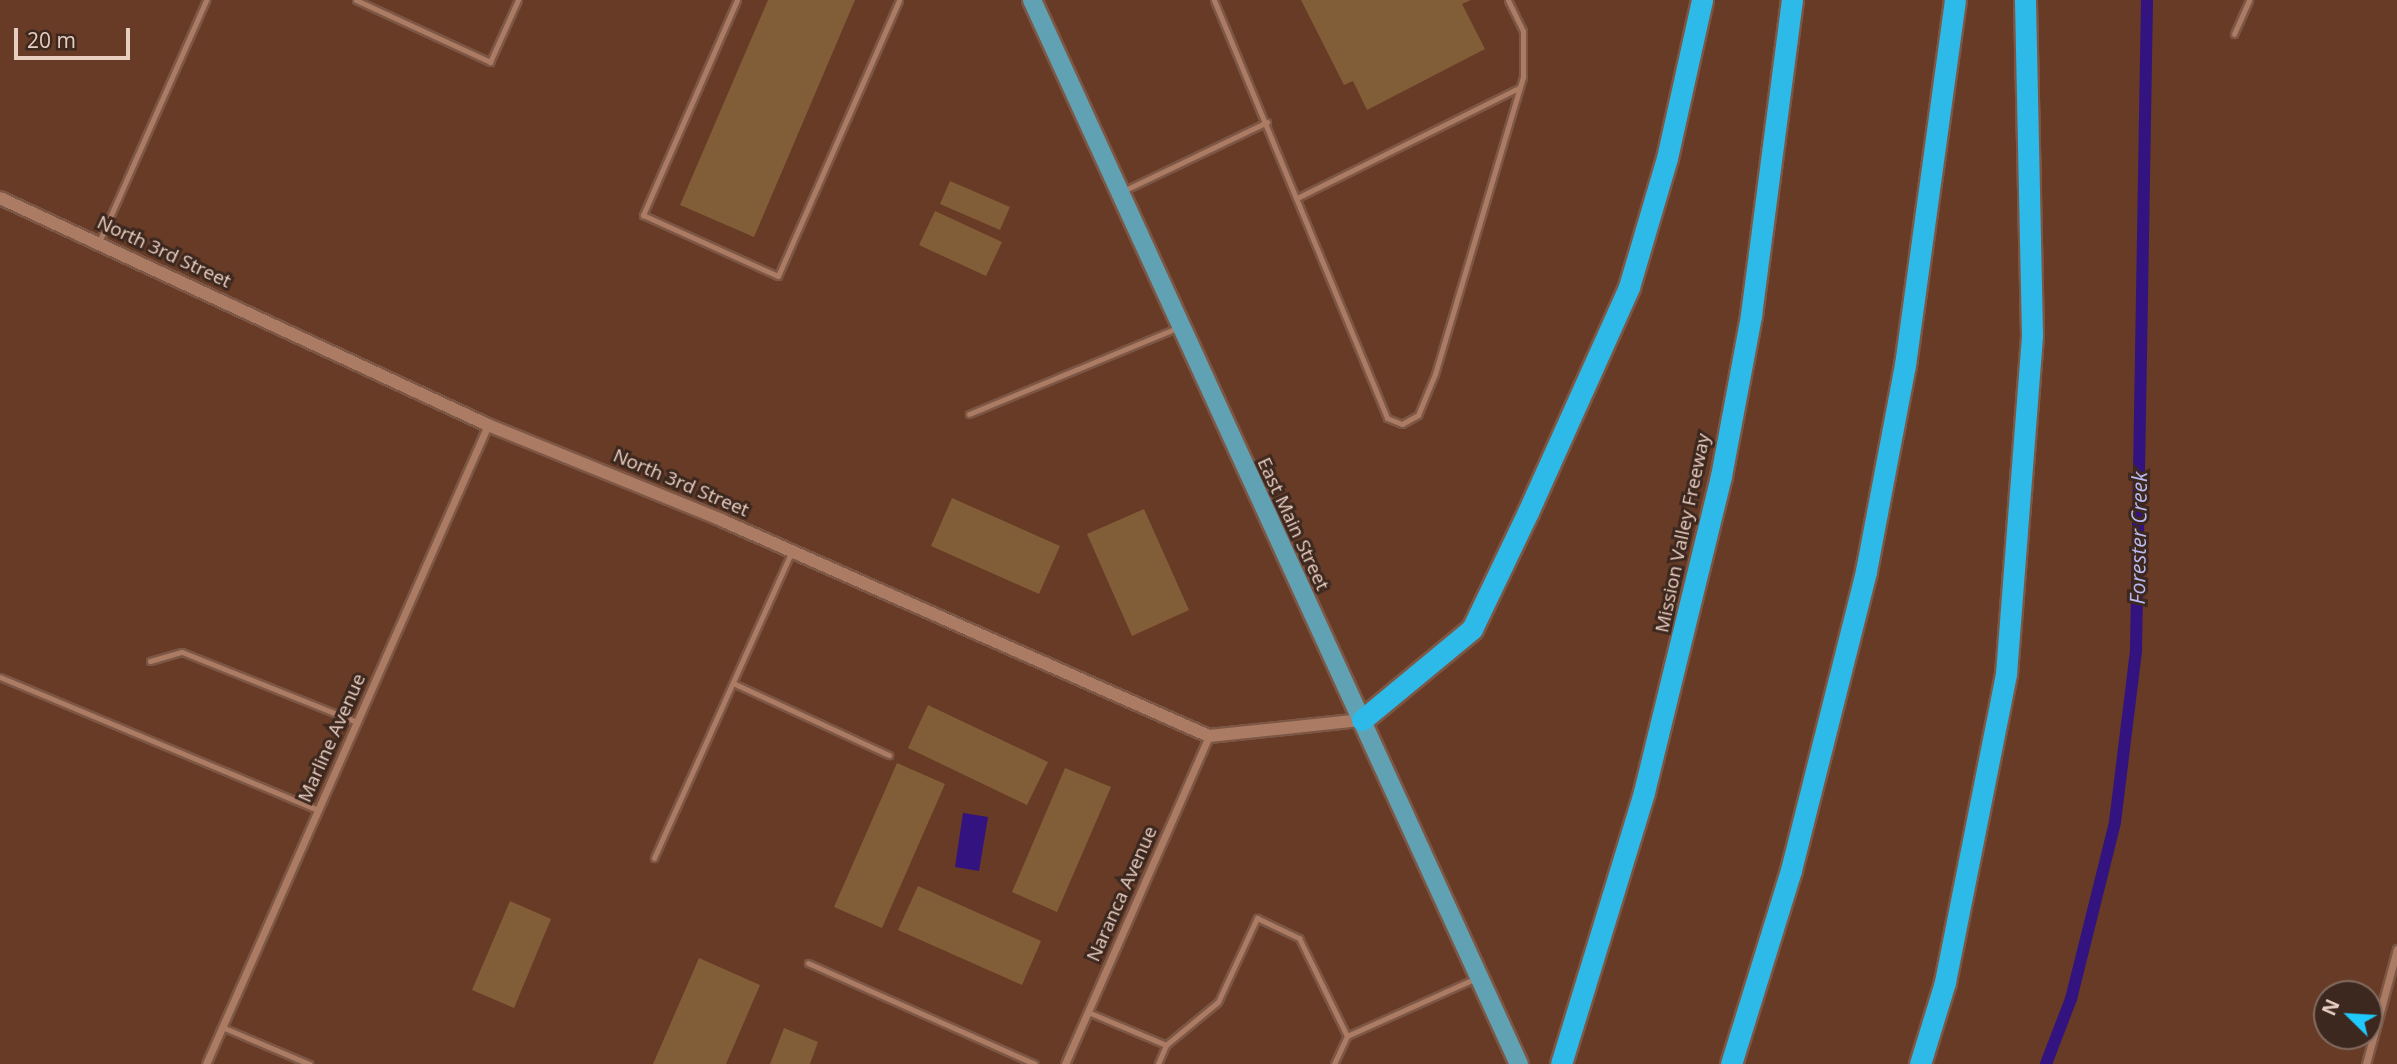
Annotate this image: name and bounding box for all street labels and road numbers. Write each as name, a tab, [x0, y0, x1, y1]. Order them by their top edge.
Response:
street label: North 3rd Street	[93, 211, 235, 293]
street label: Mission Valley Freeway	[1651, 431, 1715, 635]
street label: North 3rd Street	[610, 444, 752, 522]
street label: East Main Street	[1252, 454, 1334, 594]
street label: Marline Avenue	[293, 670, 371, 806]
street label: Naranca Avenue	[1082, 823, 1162, 965]

